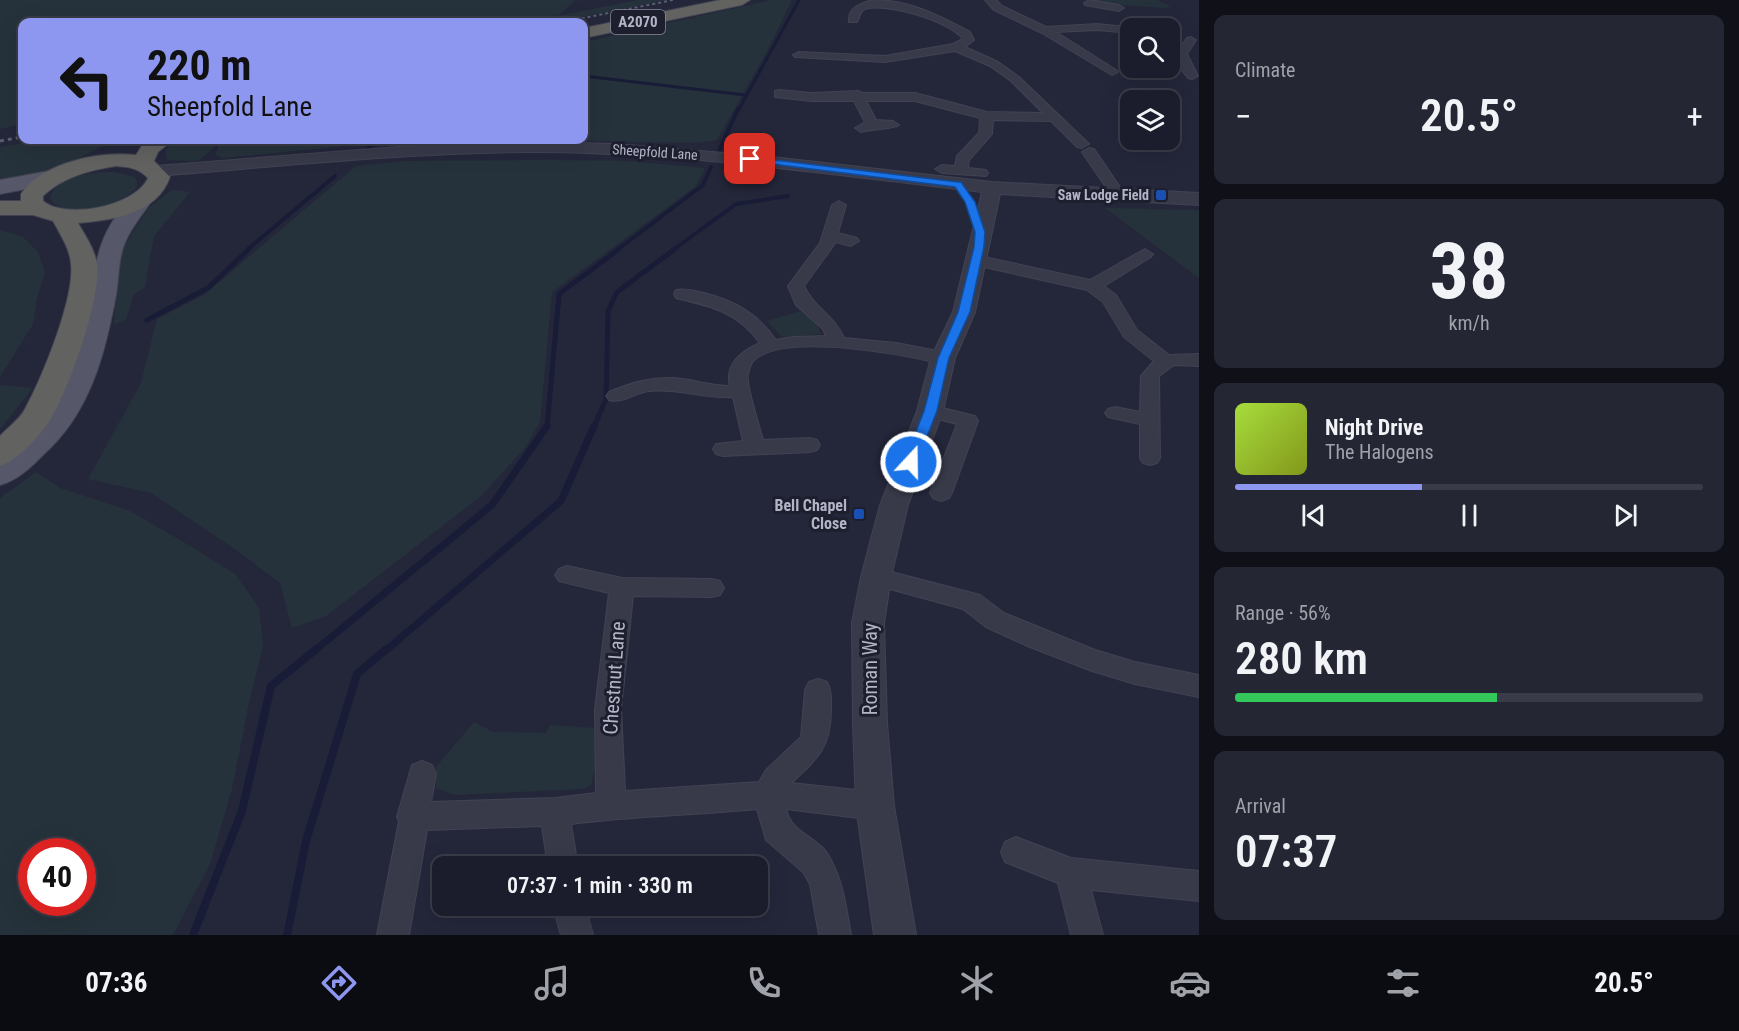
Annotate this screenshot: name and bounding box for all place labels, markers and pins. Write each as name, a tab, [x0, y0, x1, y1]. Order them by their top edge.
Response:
pin	[724, 133, 775, 184]
place label: Saw Lodge Field	[1058, 187, 1149, 203]
marker: Saw Lodge Field	[1154, 188, 1168, 202]
place label: Bell Chapel Close	[774, 496, 847, 533]
marker: Bell Chapel Close	[852, 507, 866, 521]

